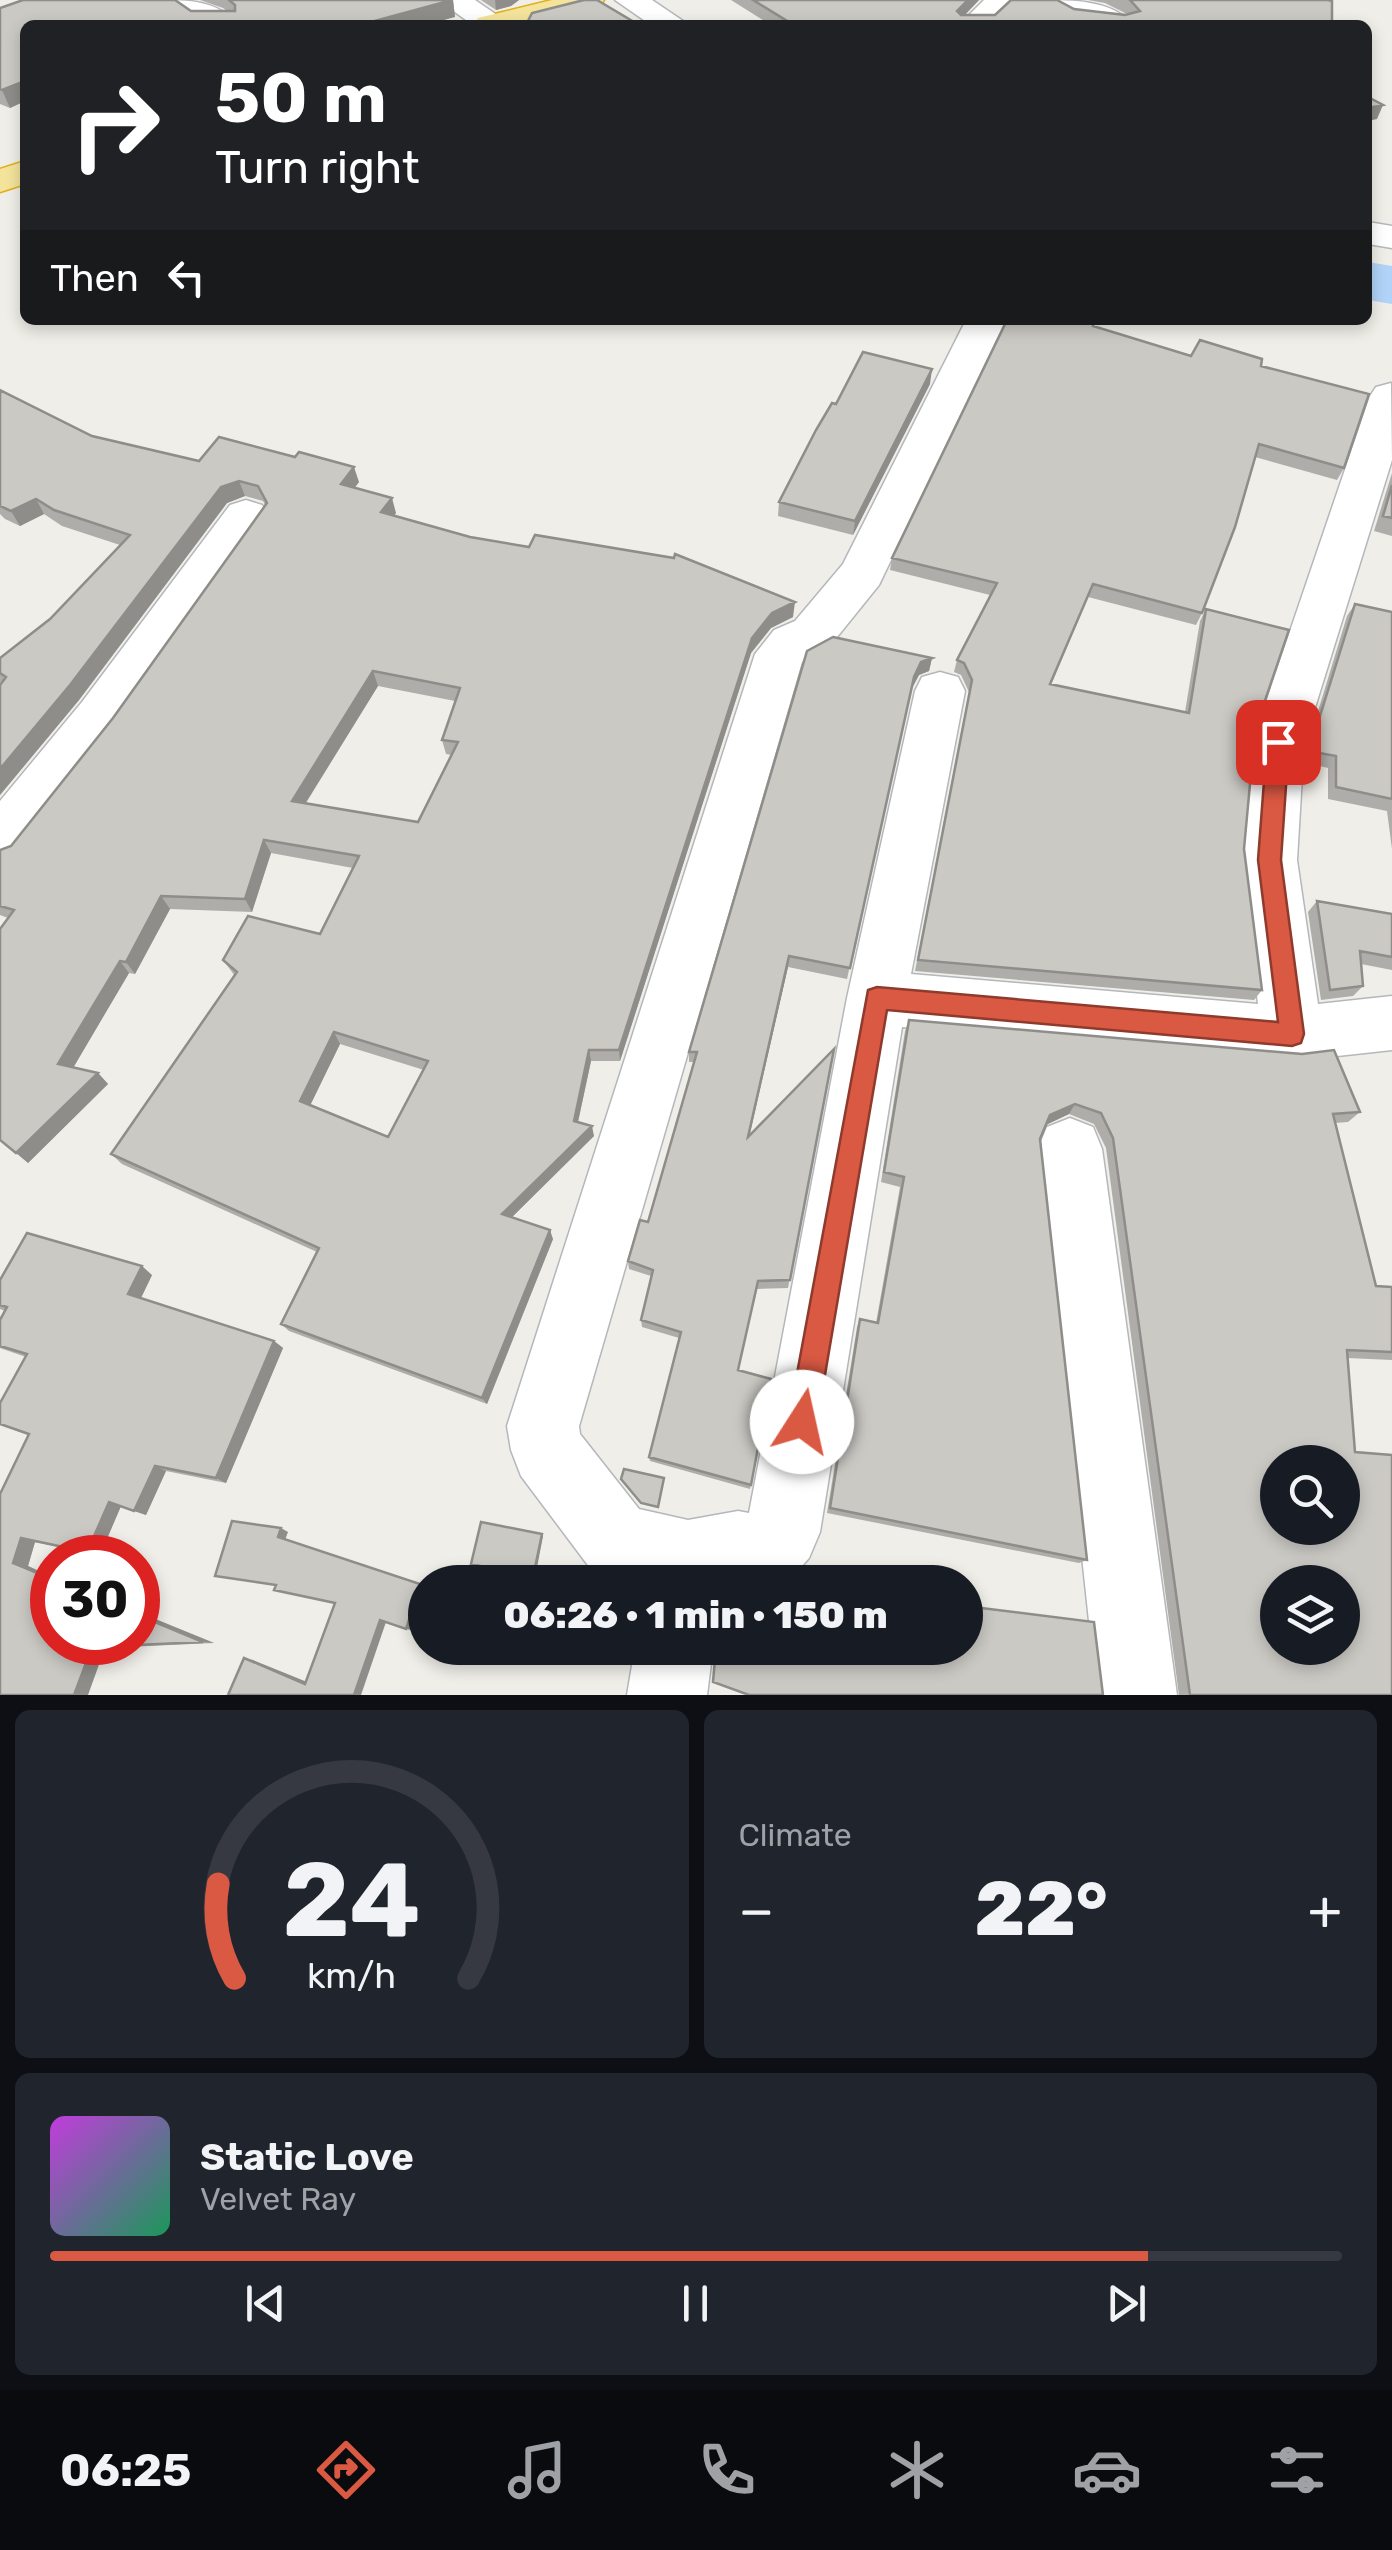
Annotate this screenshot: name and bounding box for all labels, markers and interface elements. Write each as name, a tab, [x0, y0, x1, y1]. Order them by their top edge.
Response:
text: 50 m	[215, 57, 387, 140]
icon: right	[50, 60, 180, 190]
text: Turn right	[215, 141, 419, 194]
icon: left	[159, 250, 214, 305]
text: Then	[50, 255, 139, 301]
pin	[1236, 700, 1321, 785]
icon: arrive	[1251, 715, 1306, 770]
position arrow	[750, 1370, 854, 1474]
map controls	[1260, 1445, 1360, 1665]
button: search	[1260, 1445, 1360, 1545]
speed limit sign: 30	[30, 1535, 160, 1665]
button: layers	[1260, 1565, 1360, 1665]
text: 06:26 · 1 min · 150 m	[503, 1592, 888, 1638]
text: Climate	[739, 1816, 852, 1854]
text: 24	[283, 1839, 421, 1962]
text: 22°	[974, 1865, 1108, 1954]
text: −	[739, 1878, 774, 1943]
text: +	[1308, 1878, 1342, 1943]
text: km/h	[307, 1955, 396, 1997]
text: Static Love	[200, 2134, 414, 2180]
text: Velvet Ray	[200, 2180, 356, 2218]
icon: previous	[238, 2276, 293, 2331]
icon: pause	[668, 2276, 723, 2331]
icon: next	[1099, 2276, 1154, 2331]
icon: directions	[311, 2435, 381, 2505]
icon: music	[502, 2435, 572, 2505]
icon: phone	[692, 2435, 762, 2505]
icon: climate	[882, 2435, 952, 2505]
icon: car	[1072, 2435, 1142, 2505]
icon: filters	[1262, 2435, 1332, 2505]
text: 06:25	[60, 2444, 191, 2497]

